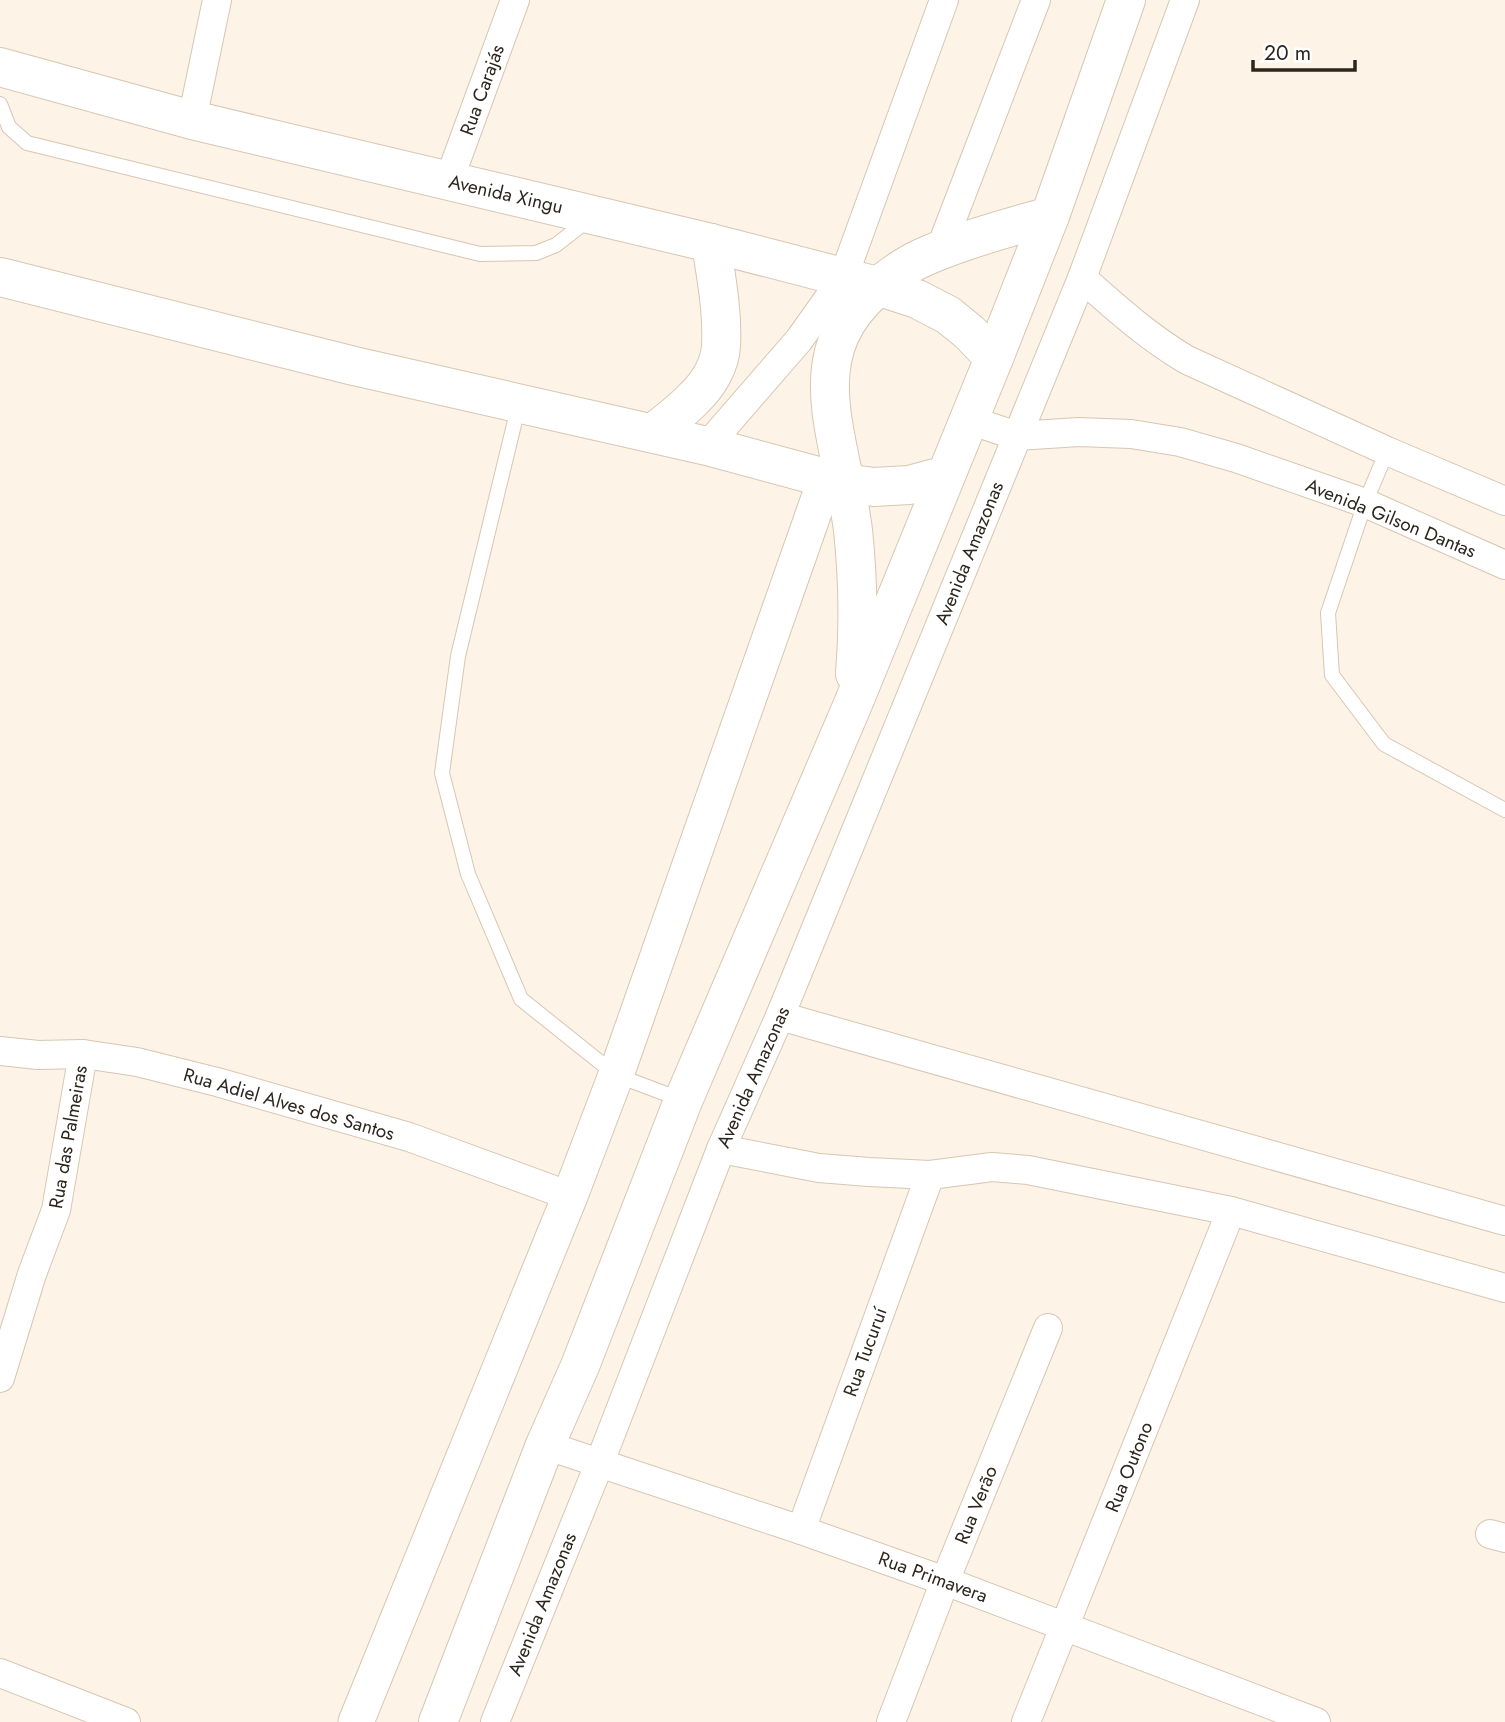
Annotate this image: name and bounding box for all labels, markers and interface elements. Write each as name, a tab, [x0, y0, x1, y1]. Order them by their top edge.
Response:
scale bar	[1253, 28, 1354, 72]
text: 20 m	[1264, 38, 1311, 68]
street label: Rua Carajás	[453, 40, 511, 139]
street label: Avenida Xingu	[446, 168, 566, 220]
street label: Avenida Gilson Dantas	[1302, 472, 1480, 565]
street label: Avenida Amazonas	[928, 477, 1010, 629]
street label: Avenida Amazonas	[710, 1002, 796, 1152]
street label: Rua Adiel Alves dos Santos	[180, 1061, 398, 1147]
street label: Rua das Palmeiras	[42, 1063, 94, 1211]
street label: Rua Tucuruí	[836, 1303, 894, 1400]
street label: Rua Outono	[1099, 1418, 1159, 1516]
street label: Rua Verão	[948, 1462, 1004, 1548]
street label: Avenida Amazonas	[501, 1528, 583, 1680]
street label: Rua Primavera	[875, 1545, 991, 1609]

